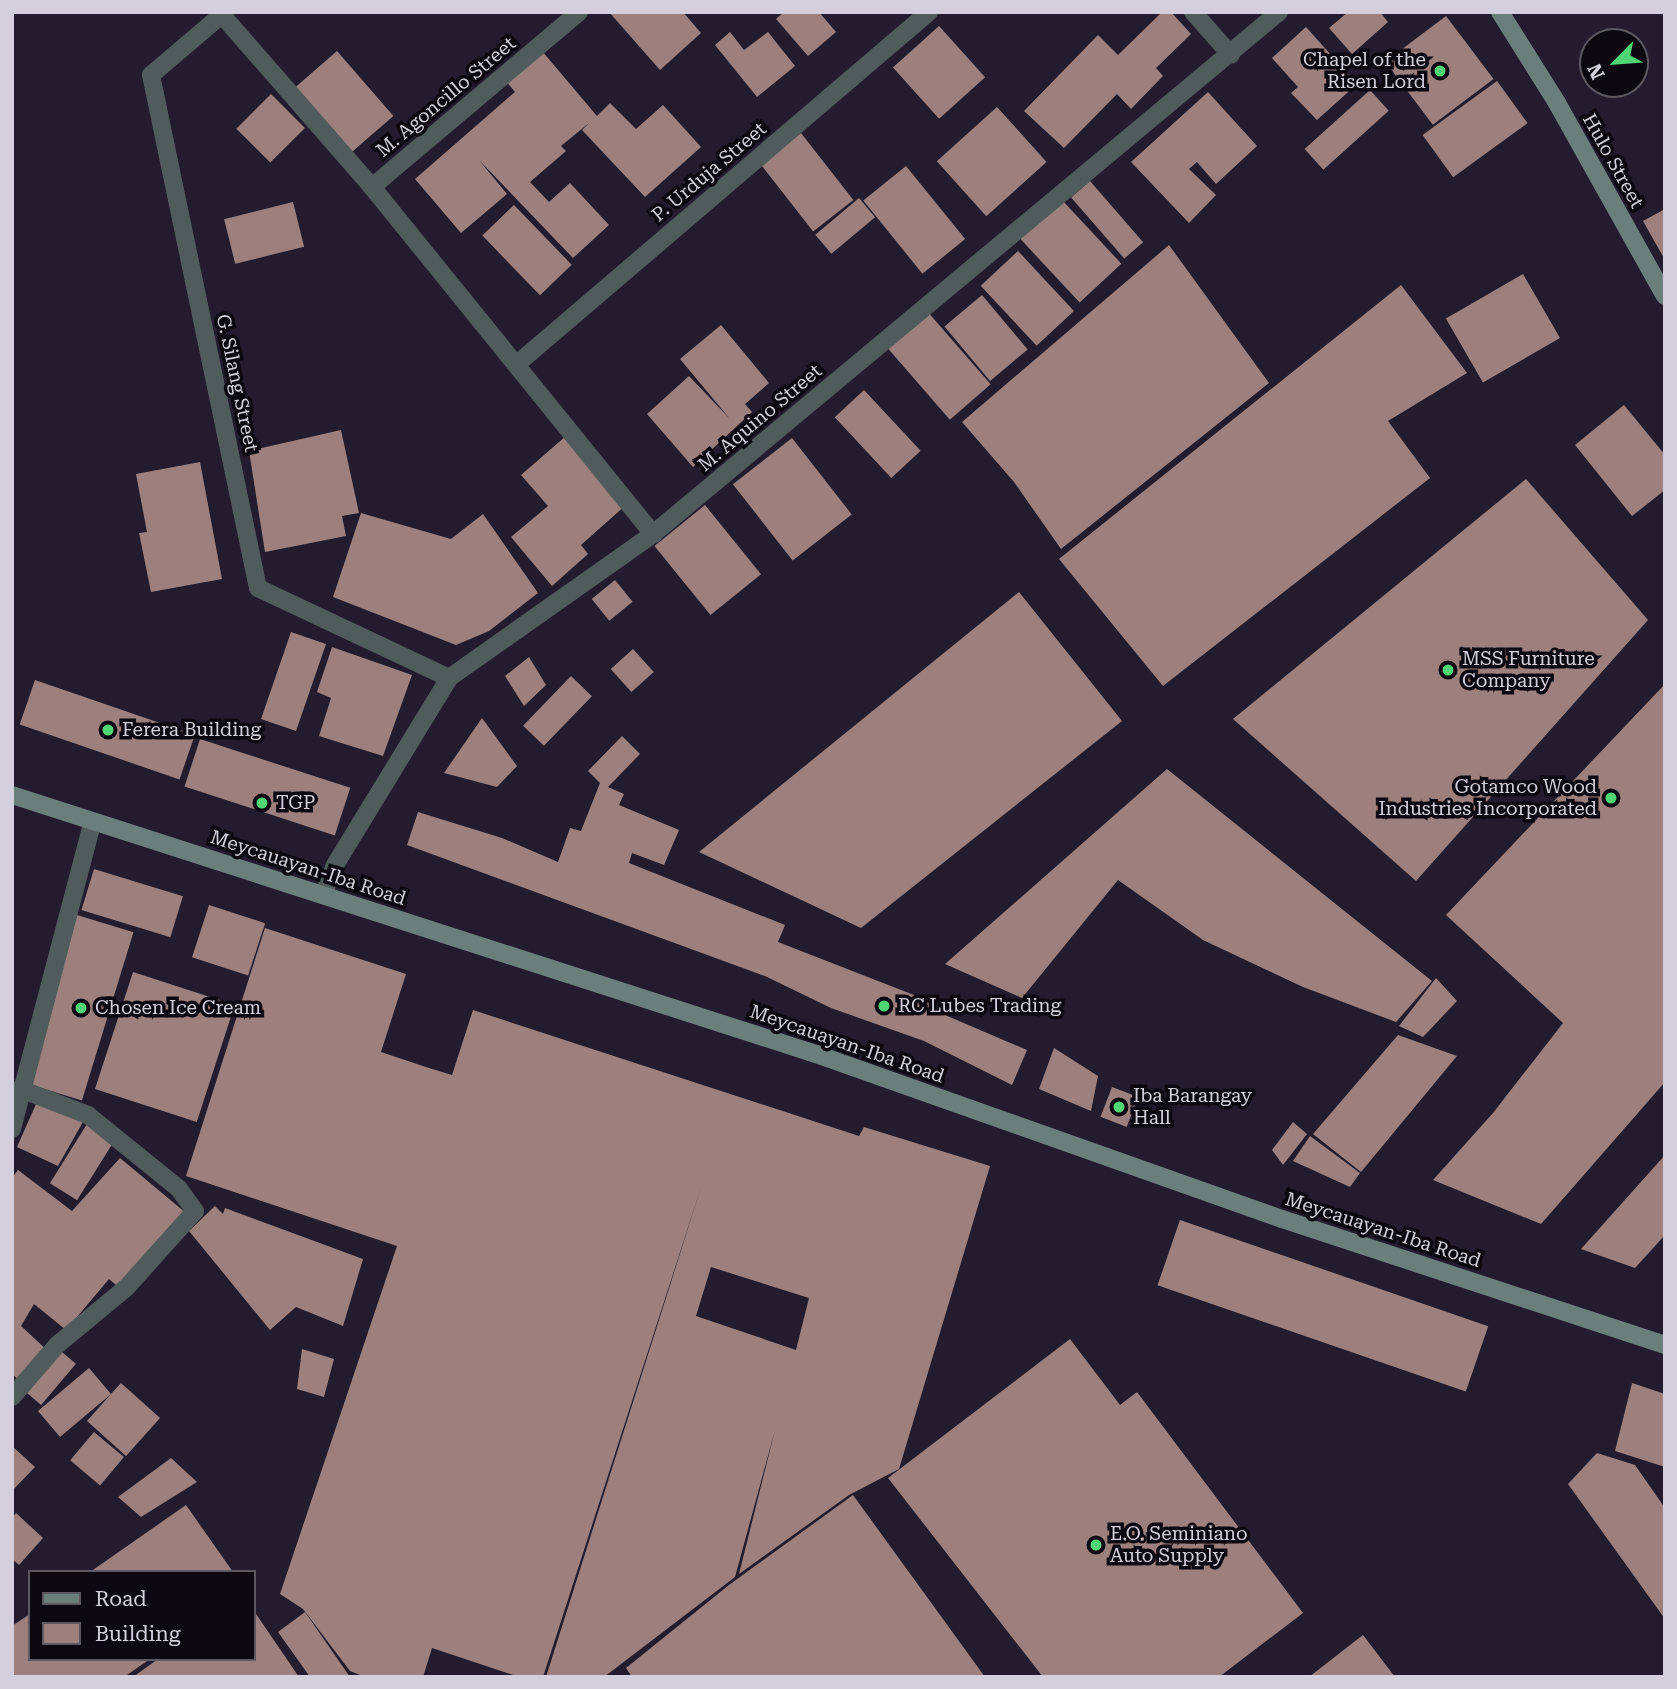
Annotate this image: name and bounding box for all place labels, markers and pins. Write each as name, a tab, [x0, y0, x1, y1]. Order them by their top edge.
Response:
place label: Chapel of the Risen Lord	[1303, 49, 1426, 93]
marker: Chapel of the Risen Lord	[1432, 63, 1448, 79]
place label: MSS Furniture Company	[1462, 648, 1595, 692]
marker: MSS Furniture Company	[1440, 662, 1456, 678]
place label: Ferera Building	[122, 719, 261, 741]
marker: Ferera Building	[100, 722, 116, 738]
place label: Gotamco Wood Industries Incorporated	[1378, 776, 1597, 820]
marker: Gotamco Wood Industries Incorporated	[1603, 790, 1619, 806]
place label: TGP	[276, 792, 315, 814]
marker: TGP	[254, 795, 270, 811]
place label: RC Lubes Trading	[898, 995, 1061, 1017]
place label: Chosen Ice Cream	[95, 997, 261, 1019]
marker: RC Lubes Trading	[876, 998, 892, 1014]
marker: Chosen Ice Cream	[73, 1000, 89, 1016]
place label: Iba Barangay Hall	[1133, 1085, 1252, 1129]
marker: Iba Barangay Hall	[1111, 1099, 1127, 1115]
place label: E.O. Seminiano Auto Supply	[1110, 1523, 1248, 1567]
marker: E.O. Seminiano Auto Supply	[1088, 1537, 1104, 1553]

